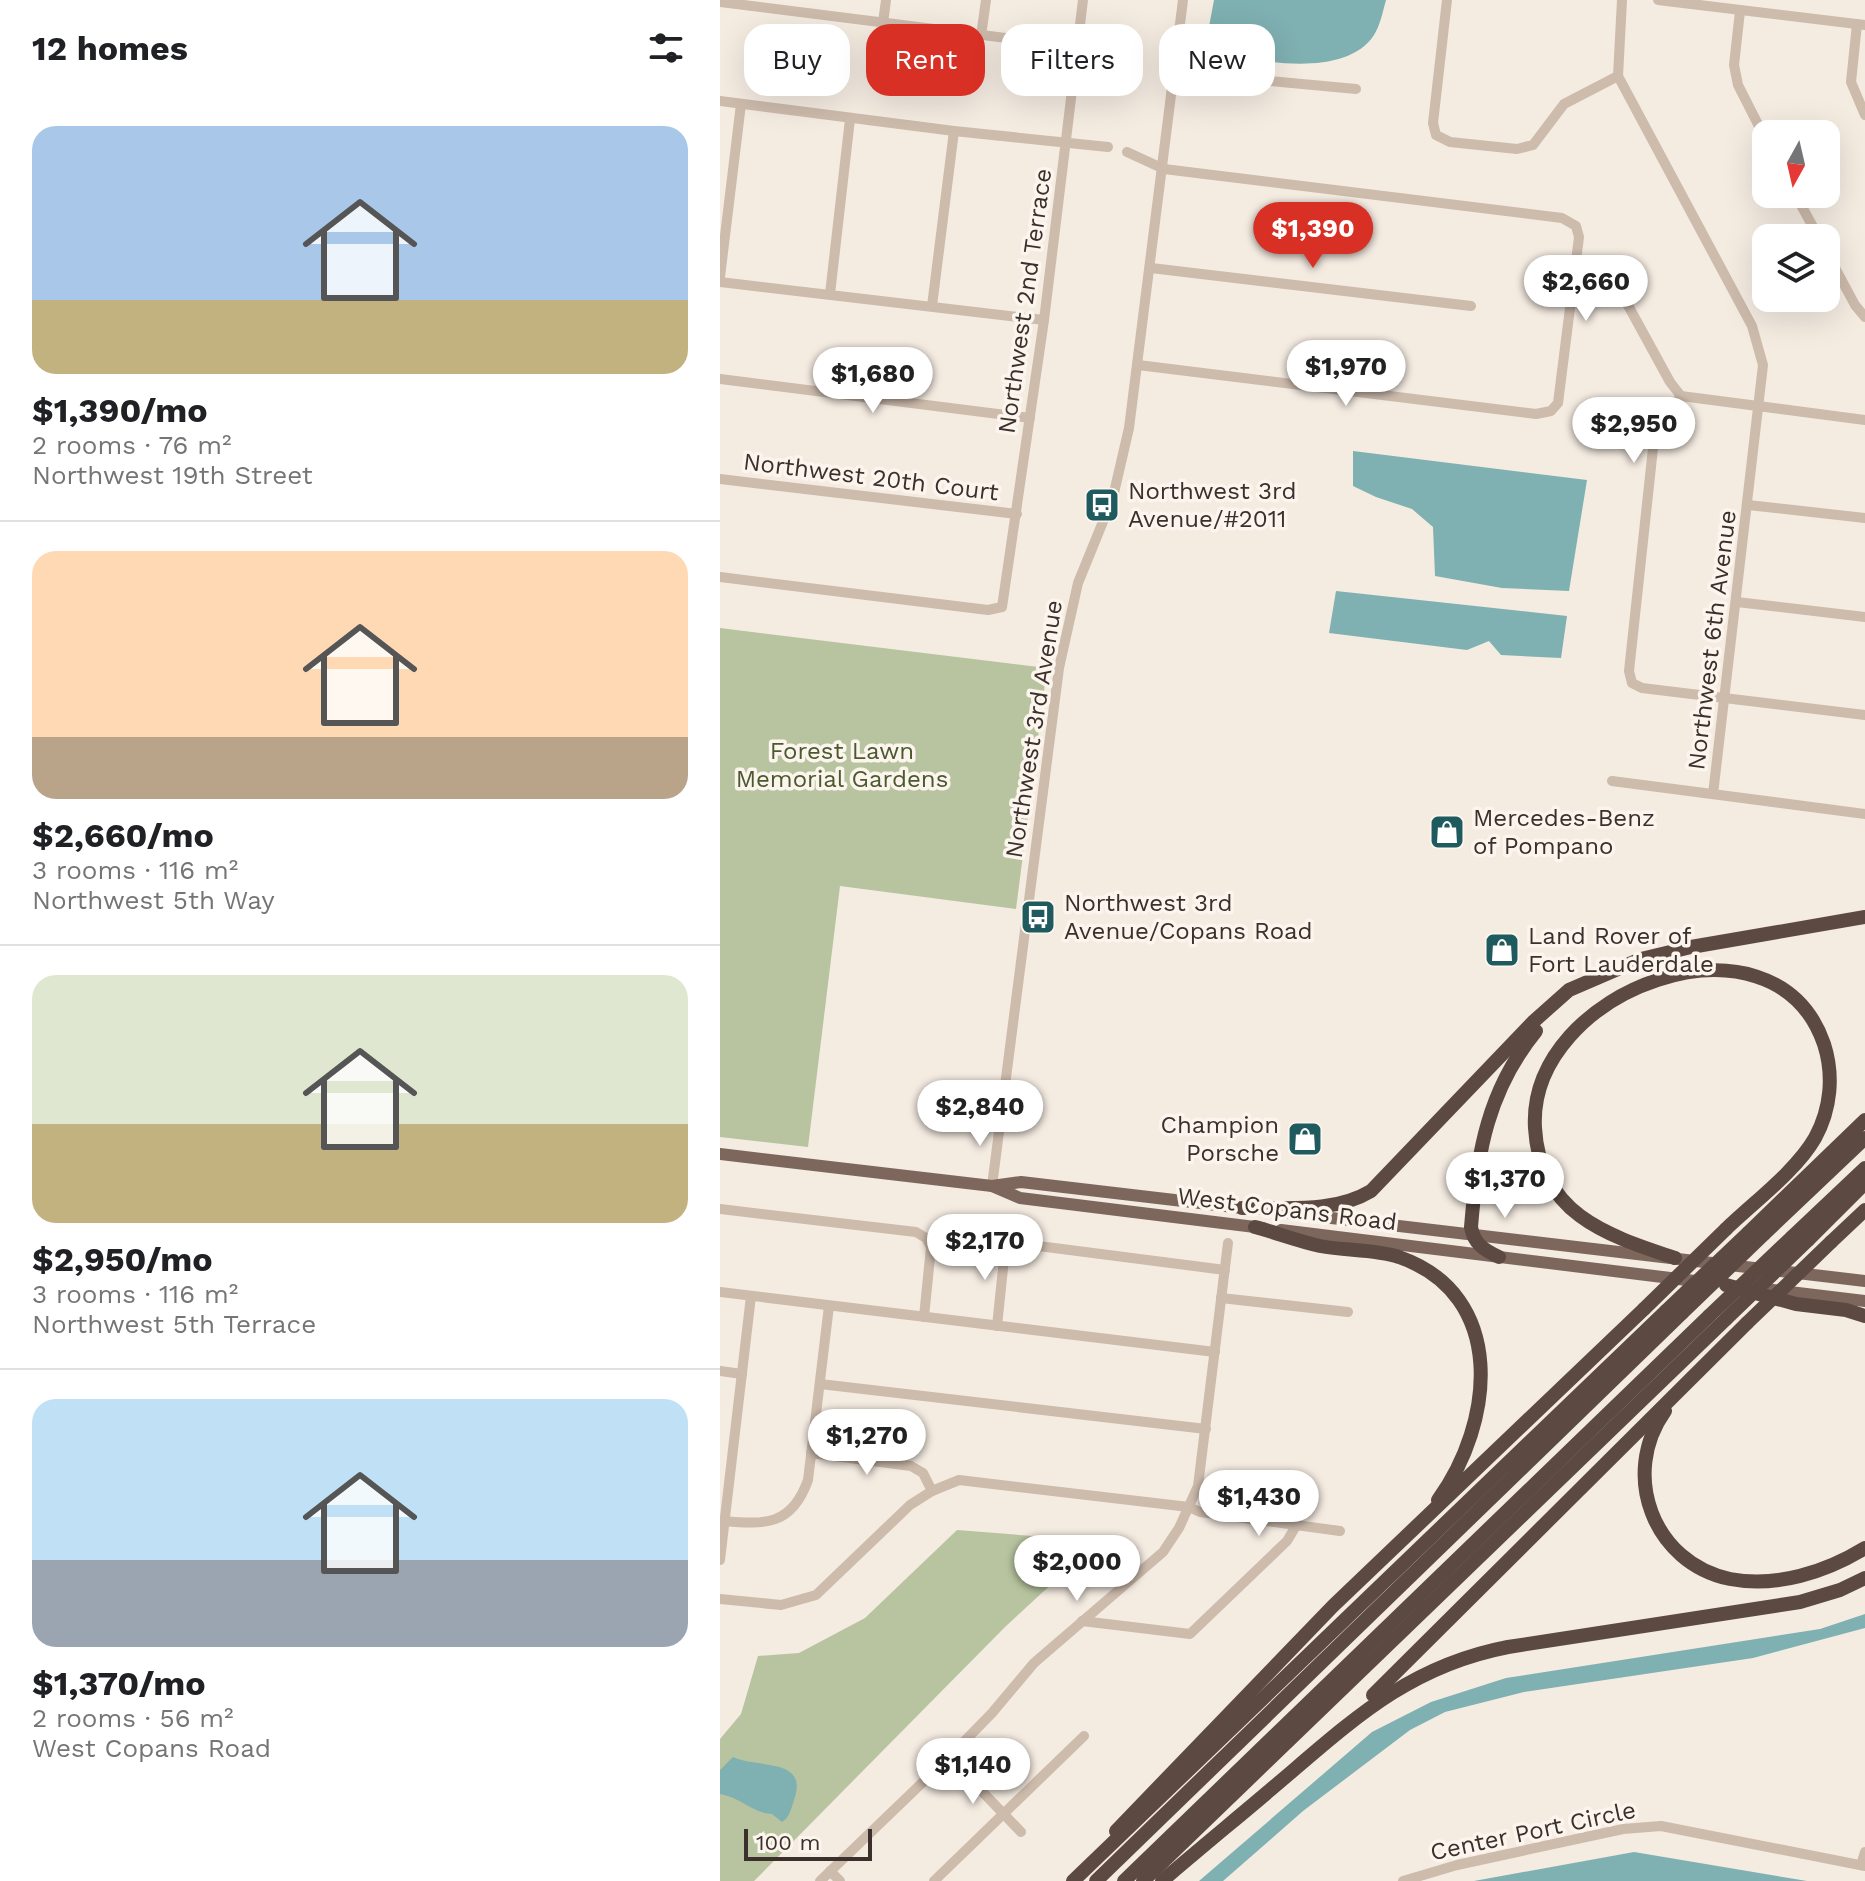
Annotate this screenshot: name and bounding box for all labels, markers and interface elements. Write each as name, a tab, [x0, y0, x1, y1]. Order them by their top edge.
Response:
chip: Buy	[744, 24, 850, 96]
chip: Rent	[866, 24, 985, 96]
chip: Filters	[1001, 24, 1143, 96]
chip: New	[1159, 24, 1275, 96]
icon: filters	[644, 26, 688, 70]
text: 12 homes	[32, 28, 188, 68]
north arrow	[1752, 120, 1840, 208]
map controls	[1752, 120, 1840, 312]
street label: Northwest 2nd Terrace	[993, 167, 1057, 435]
icon: home	[288, 178, 432, 322]
pin: $1,390	[1248, 202, 1378, 270]
text: $1,390	[1271, 213, 1355, 243]
button: layers	[1752, 224, 1840, 312]
pin: $2,660	[1521, 255, 1651, 323]
text: $2,660	[1542, 266, 1630, 296]
pin: $1,970	[1281, 340, 1411, 408]
pin: $1,680	[808, 347, 938, 415]
text: $1,970	[1305, 351, 1387, 381]
text: $1,680	[831, 358, 915, 388]
text: $1,390/mo	[32, 390, 208, 430]
pin: $2,950	[1569, 397, 1699, 465]
text: $2,950	[1590, 408, 1678, 438]
text: 2 rooms · 76 m²	[32, 430, 231, 460]
street label: Northwest 20th Court	[742, 447, 1000, 507]
text: Northwest 19th Street	[32, 460, 313, 490]
place label: Northwest 3rd Avenue/#2011	[1128, 477, 1296, 533]
bus stop icon: Northwest 3rd Avenue/#2011	[1083, 486, 1121, 524]
street label: Northwest 6th Avenue	[1682, 508, 1742, 772]
street label: Northwest 3rd Avenue	[1000, 598, 1068, 860]
icon: home	[288, 603, 432, 747]
park label: Forest Lawn Memorial Gardens	[736, 737, 948, 793]
place label: Mercedes-Benz of Pompano	[1473, 804, 1655, 860]
shop icon: Mercedes-Benz of Pompano	[1428, 813, 1466, 851]
text: $2,660/mo	[32, 815, 214, 855]
text: 3 rooms · 116 m²	[32, 855, 238, 885]
text: Northwest 5th Way	[32, 885, 275, 915]
place label: Northwest 3rd Avenue/Copans Road	[1064, 889, 1313, 945]
bus stop icon: Northwest 3rd Avenue/Copans Road	[1019, 898, 1057, 936]
place label: Land Rover of Fort Lauderdale	[1528, 922, 1714, 978]
shop icon: Land Rover of Fort Lauderdale	[1483, 931, 1521, 969]
icon: home	[288, 1027, 432, 1171]
pin: $2,840	[915, 1080, 1045, 1148]
text: $2,840	[935, 1091, 1025, 1121]
place label: Champion Porsche	[1161, 1111, 1279, 1167]
shop icon: Champion Porsche	[1286, 1120, 1324, 1158]
pin: $1,370	[1440, 1152, 1570, 1220]
text: $1,370	[1464, 1163, 1546, 1193]
street label: West Copans Road	[1176, 1182, 1398, 1236]
pin: $2,170	[920, 1214, 1050, 1282]
text: $2,170	[945, 1225, 1025, 1255]
text: $2,950/mo	[32, 1239, 213, 1279]
text: 3 rooms · 116 m²	[32, 1279, 238, 1309]
text: Northwest 5th Terrace	[32, 1309, 316, 1339]
pin: $1,270	[802, 1409, 932, 1477]
text: $1,270	[826, 1420, 908, 1450]
icon: home	[288, 1451, 432, 1595]
pin: $1,430	[1194, 1470, 1324, 1538]
text: $1,430	[1217, 1481, 1301, 1511]
pin: $2,000	[1012, 1535, 1142, 1603]
text: $2,000	[1032, 1546, 1122, 1576]
text: $1,370/mo	[32, 1663, 206, 1703]
text: 2 rooms · 56 m²	[32, 1703, 234, 1733]
text: West Copans Road	[32, 1733, 271, 1763]
pin: $1,140	[908, 1738, 1038, 1806]
text: $1,140	[934, 1749, 1012, 1779]
street label: Center Port Circle	[1428, 1796, 1638, 1866]
scale bar	[744, 1825, 872, 1861]
text: 100 m	[756, 1830, 820, 1855]

